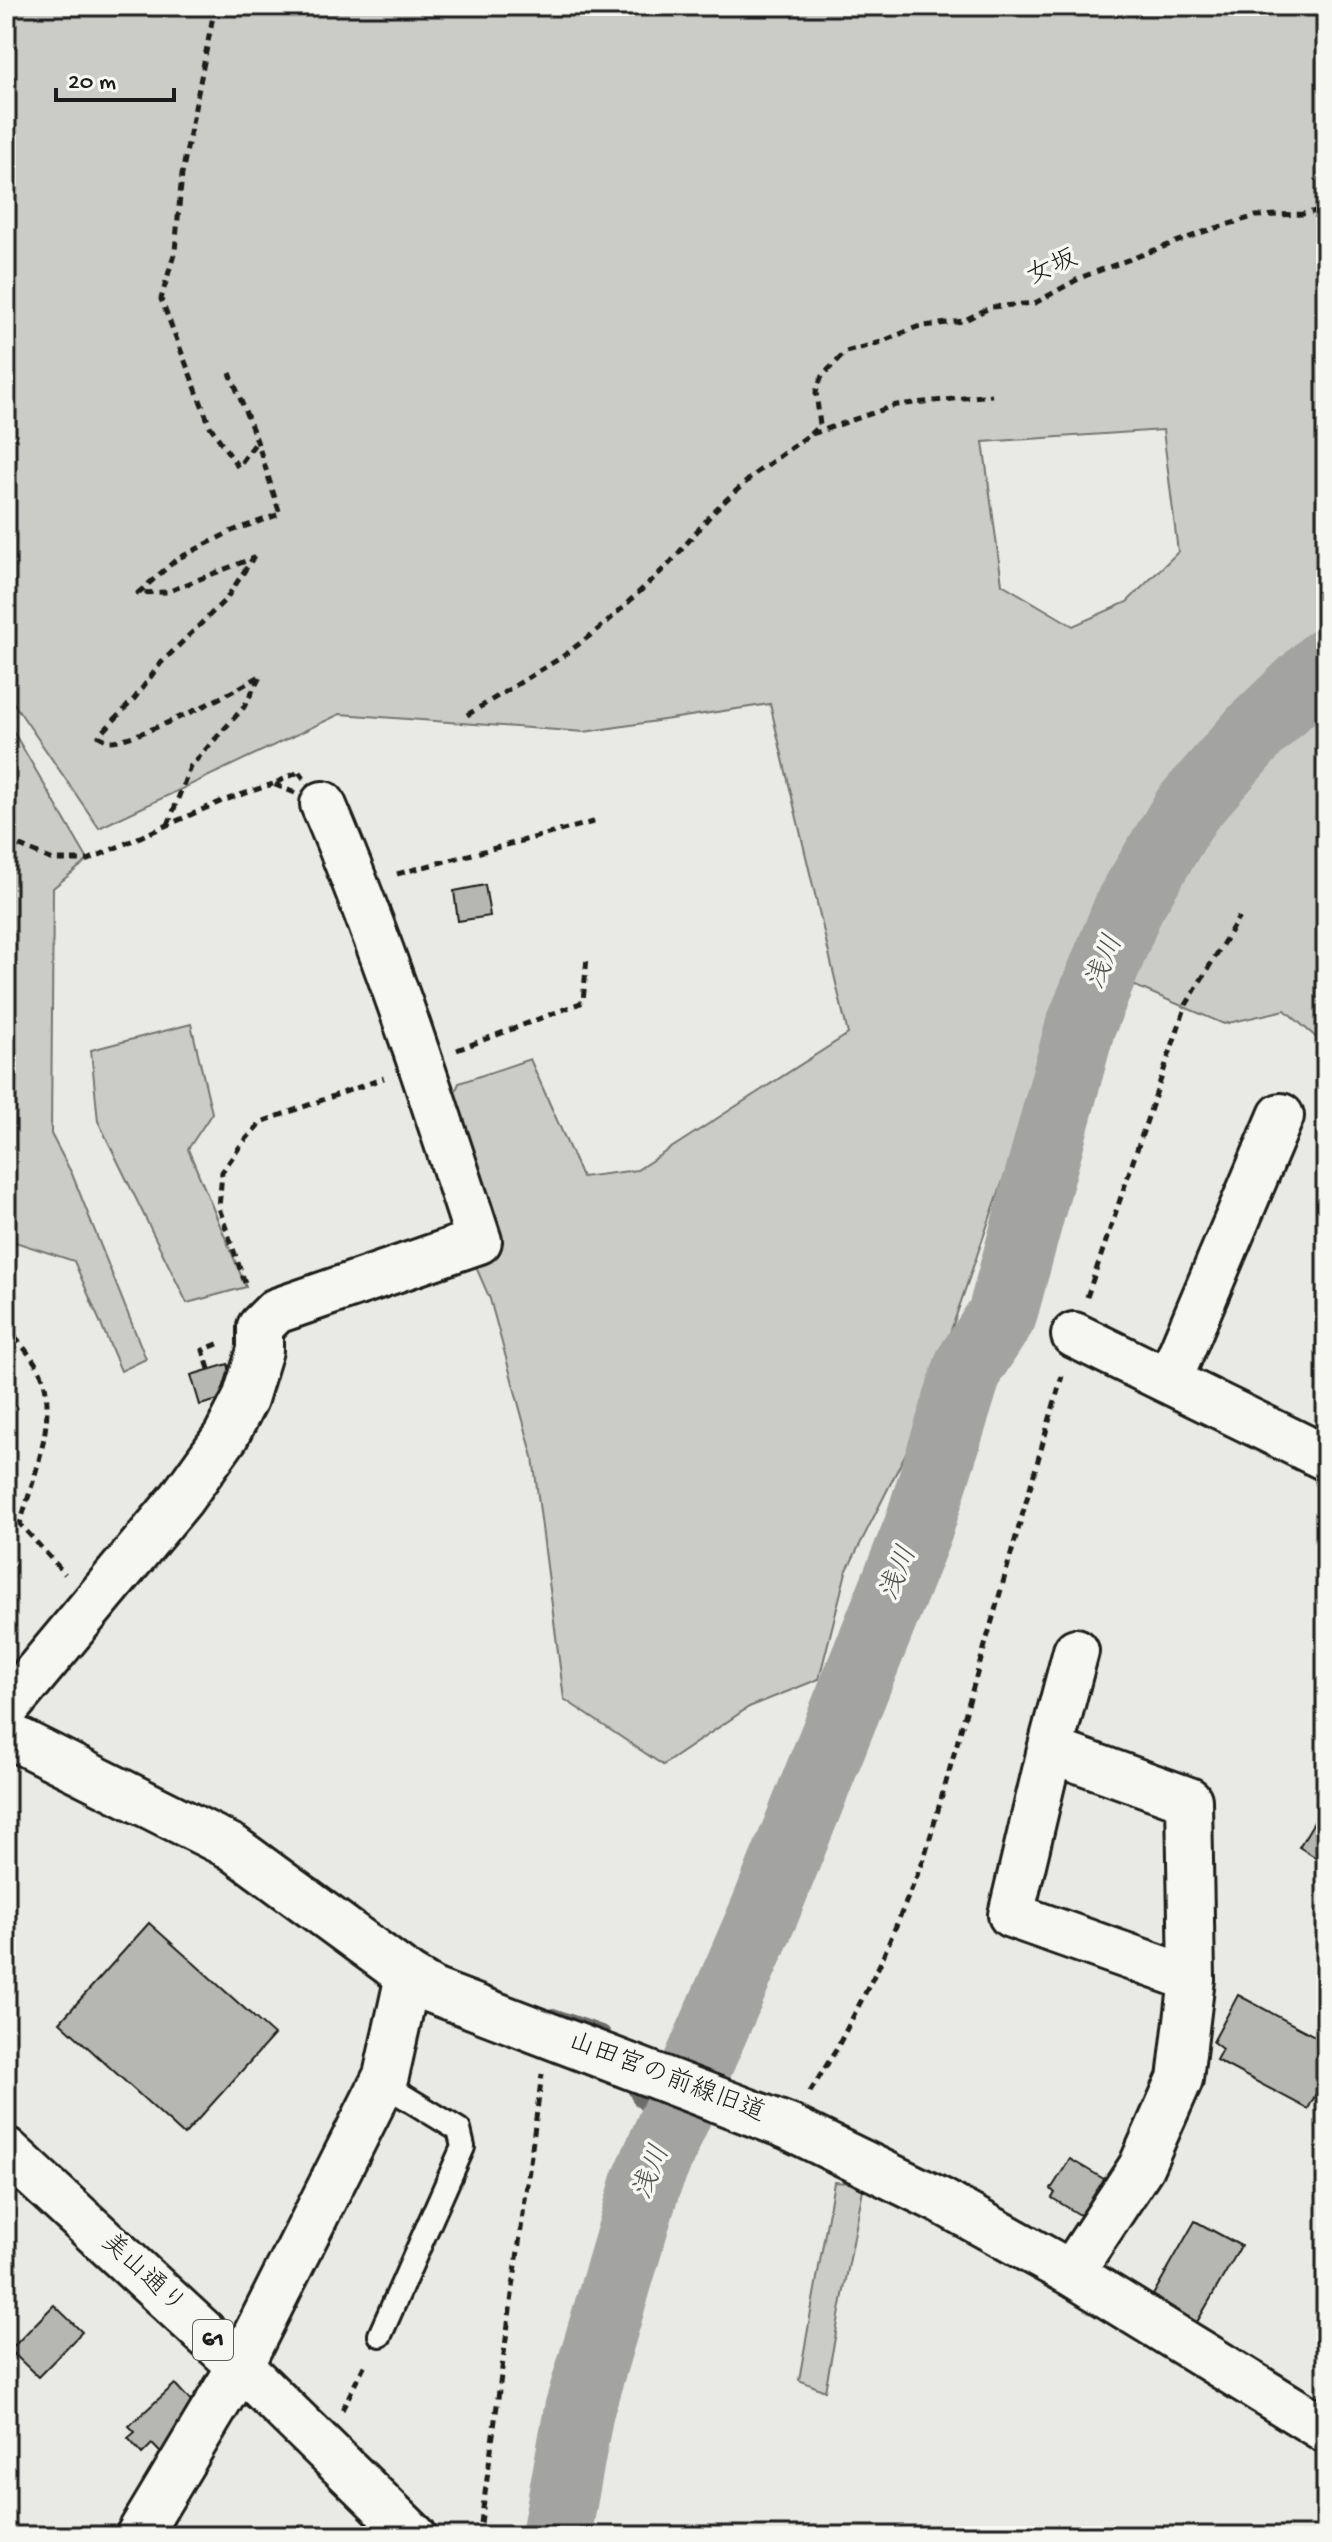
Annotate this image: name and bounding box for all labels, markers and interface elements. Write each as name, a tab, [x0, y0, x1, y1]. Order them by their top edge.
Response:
scale bar	[56, 52, 174, 102]
text: 20 m	[68, 69, 116, 98]
street label: 女坂	[1023, 243, 1083, 294]
water label: 浅川	[1079, 930, 1132, 995]
water label: 浅川	[873, 1541, 926, 1606]
street label: 山田宮の前線旧道	[563, 2025, 769, 2131]
water label: 浅川	[627, 2141, 678, 2205]
street label: 美山通り	[93, 2227, 191, 2322]
road number: 61	[193, 2320, 233, 2360]

